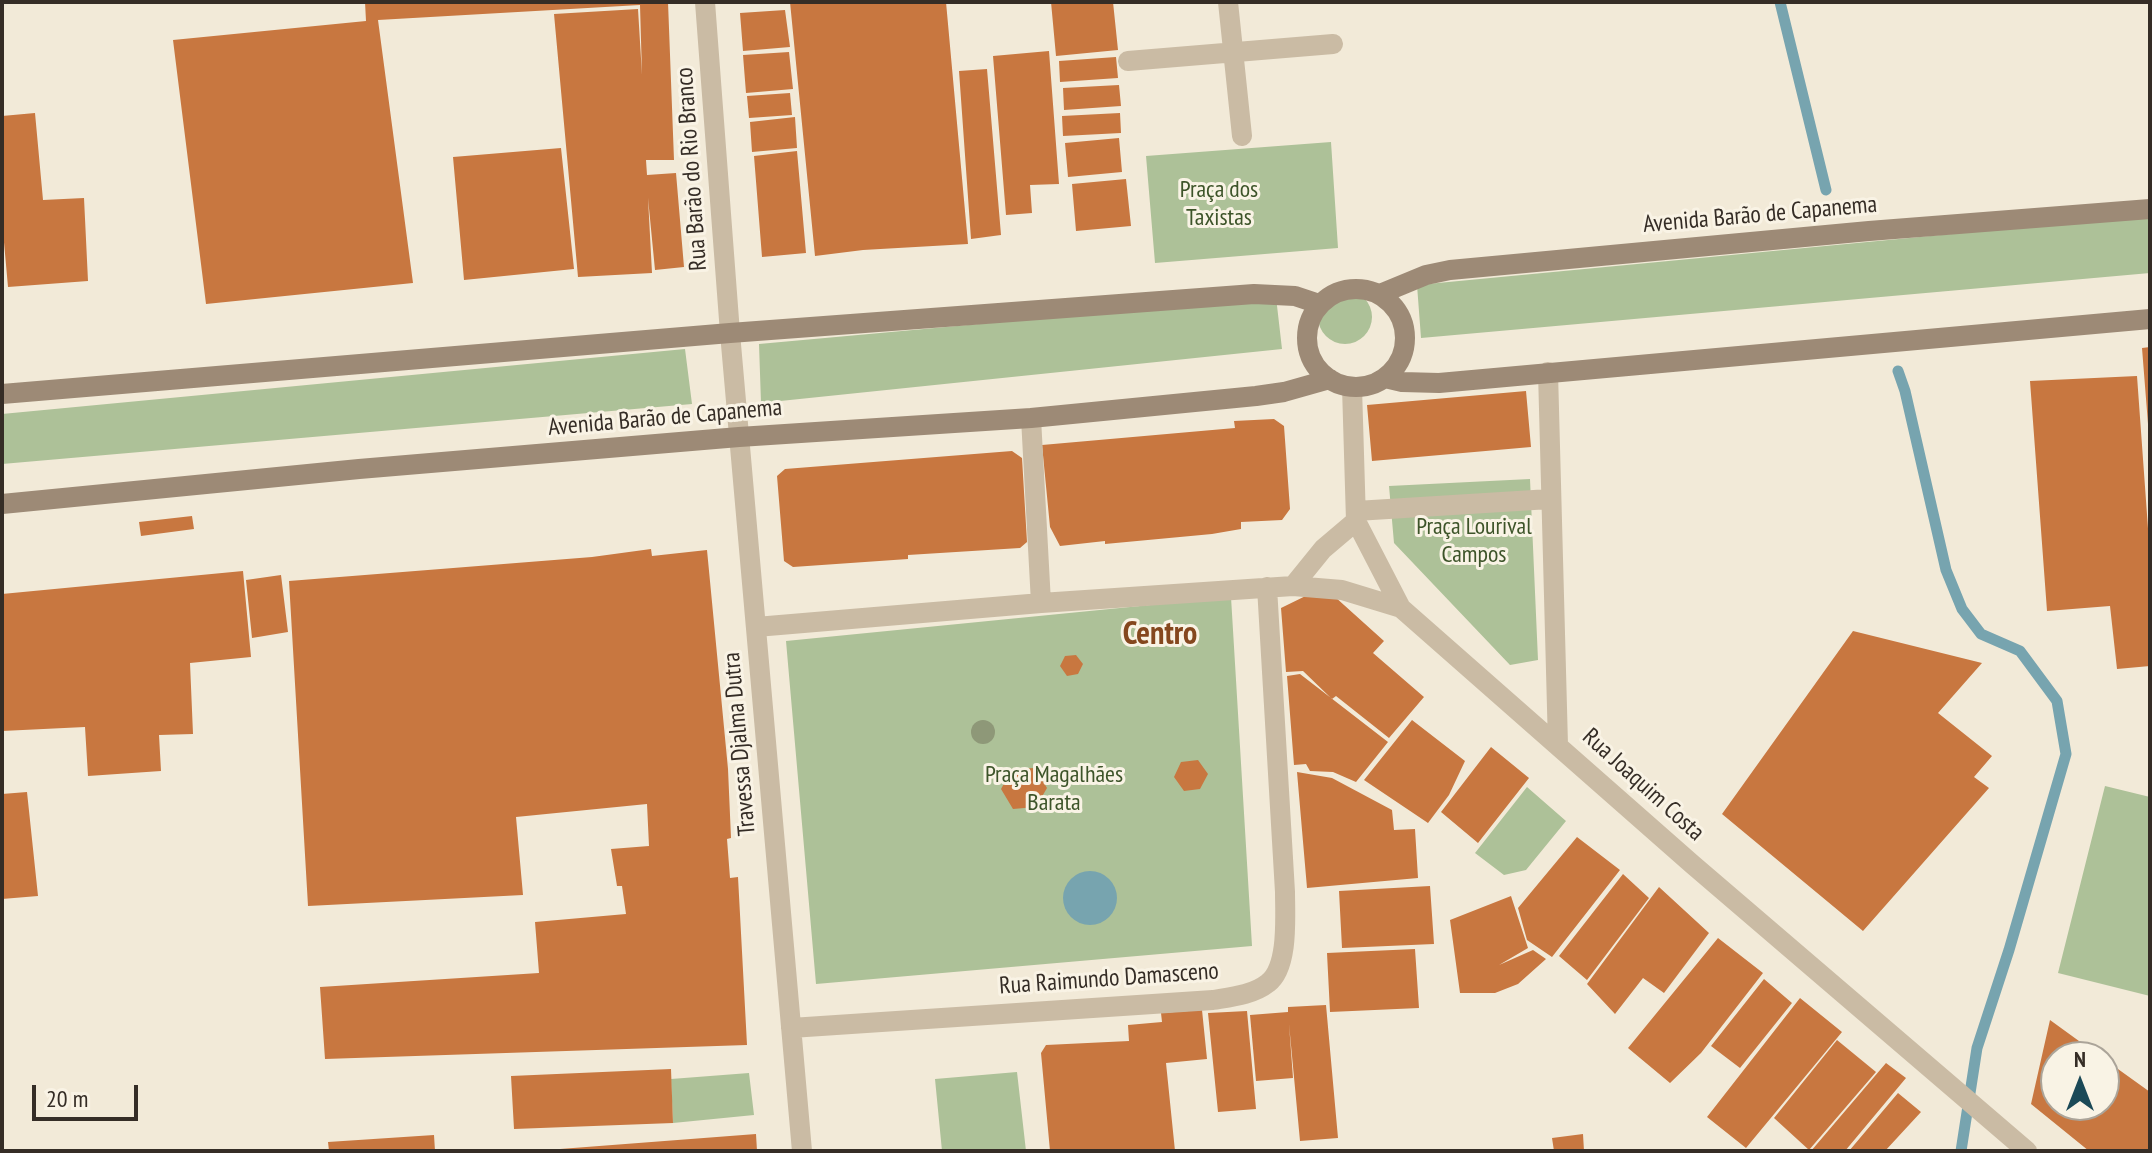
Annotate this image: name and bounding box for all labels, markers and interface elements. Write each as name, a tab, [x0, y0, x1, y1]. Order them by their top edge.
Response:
street label: Rua Barão do Rio Branco	[671, 66, 713, 272]
park label: Praça dos Taxistas	[1180, 176, 1258, 232]
street label: Avenida Barão de Capanema	[1642, 190, 1878, 240]
street label: Avenida Barão de Capanema	[547, 393, 783, 443]
park label: Praça Lourival Campos	[1416, 513, 1532, 569]
district label: Centro	[1123, 616, 1197, 654]
street label: Travessa Djalma Dutra	[718, 651, 762, 837]
street label: Rua Joaquim Costa	[1576, 723, 1710, 847]
park label: Praça Magalhães Barata	[985, 761, 1123, 817]
street label: Rua Raimundo Damasceno	[998, 957, 1220, 1001]
north arrow	[2040, 1041, 2120, 1121]
text: N	[2074, 1045, 2086, 1073]
scale bar	[36, 1069, 142, 1119]
text: 20 m	[46, 1083, 88, 1114]

